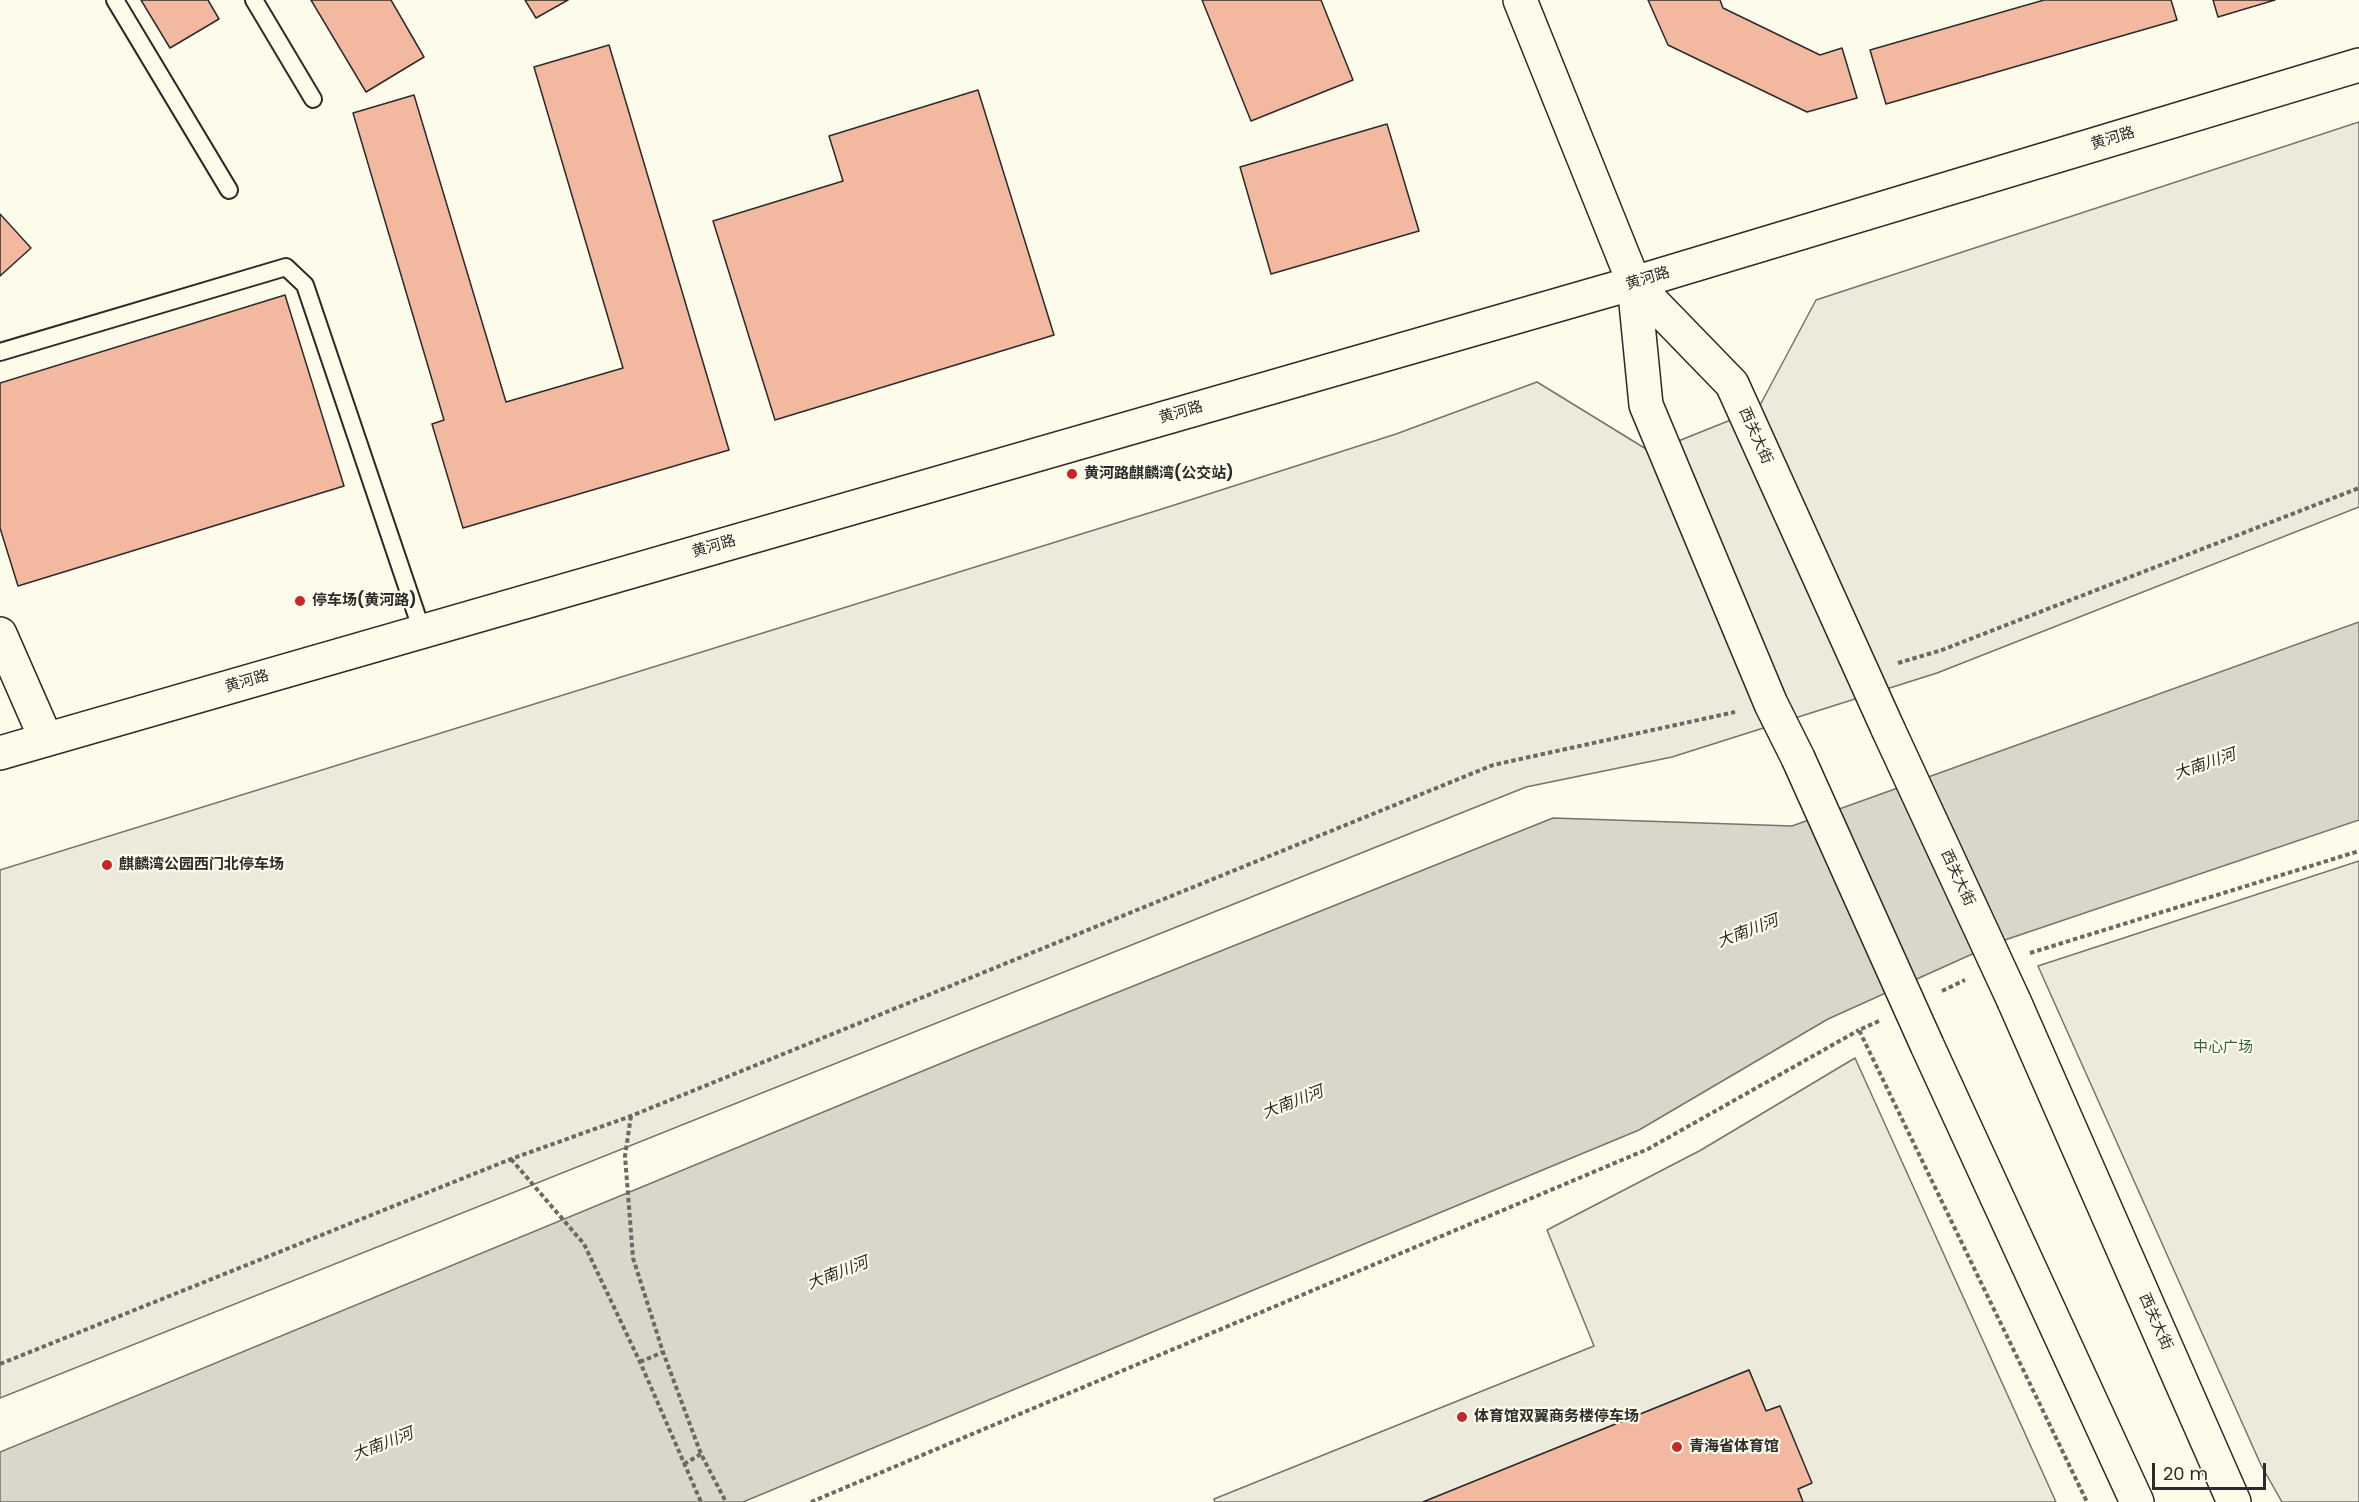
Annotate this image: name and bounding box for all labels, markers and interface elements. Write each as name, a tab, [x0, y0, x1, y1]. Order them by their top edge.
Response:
street label: 黄河路	[2089, 124, 2137, 154]
street label: 黄河路	[1624, 264, 1672, 294]
street label: 黄河路	[1157, 398, 1205, 428]
street label: 西关大街	[1735, 405, 1775, 467]
place label: 黄河路麒麟湾(公交站)	[1084, 465, 1233, 483]
marker: 黄河路麒麟湾(公交站)	[1065, 467, 1079, 481]
street label: 黄河路	[690, 532, 738, 562]
place label: 停车场(黄河路)	[312, 592, 416, 610]
marker: 停车场(黄河路)	[293, 594, 307, 608]
street label: 黄河路	[223, 667, 271, 697]
water label: 大南川河	[2172, 746, 2238, 784]
street label: 西关大街	[1936, 847, 1978, 909]
place label: 麒麟湾公园西门北停车场	[119, 856, 284, 874]
marker: 麒麟湾公园西门北停车场	[100, 858, 114, 872]
water label: 大南川河	[1715, 912, 1781, 952]
park label: 中心广场	[2193, 1039, 2253, 1057]
water label: 大南川河	[1260, 1083, 1326, 1123]
water label: 大南川河	[805, 1254, 871, 1294]
street label: 西关大街	[2135, 1291, 2175, 1353]
place label: 体育馆双翼商务楼停车场	[1474, 1408, 1639, 1426]
marker: 体育馆双翼商务楼停车场	[1455, 1410, 1469, 1424]
water label: 大南川河	[350, 1425, 416, 1465]
place label: 青海省体育馆	[1689, 1438, 1779, 1456]
marker: 青海省体育馆	[1670, 1440, 1684, 1454]
scale bar	[2155, 1451, 2269, 1489]
text: 20 m	[2163, 1461, 2208, 1486]

